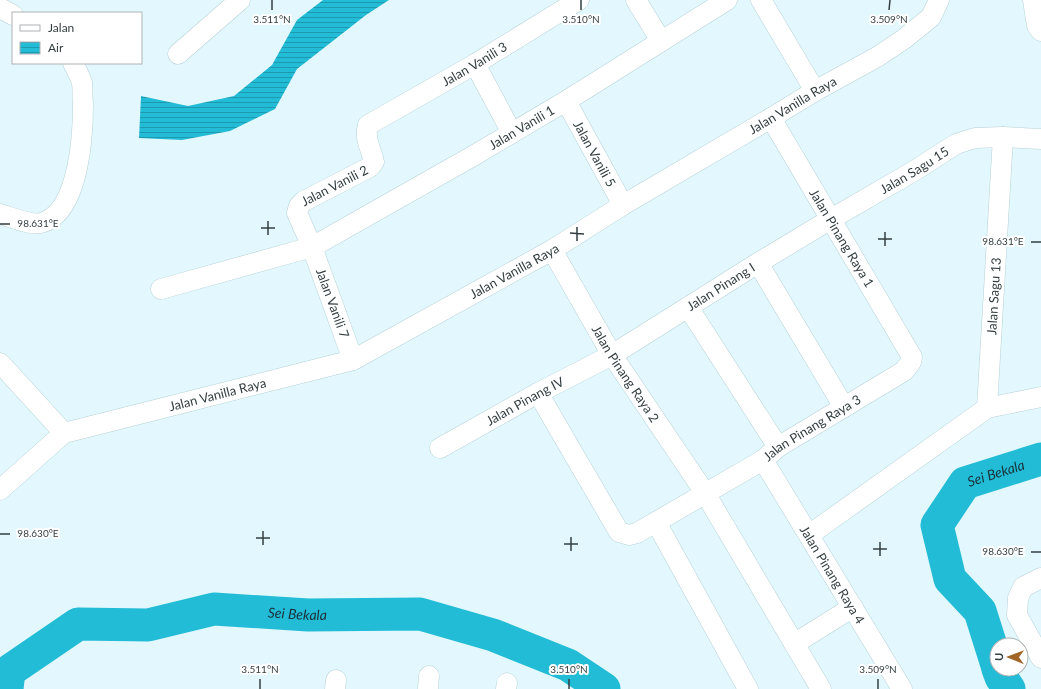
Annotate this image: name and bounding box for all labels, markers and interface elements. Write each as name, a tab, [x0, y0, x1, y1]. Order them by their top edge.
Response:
legend	[12, 12, 142, 64]
text: 3.511°N	[253, 13, 291, 25]
text: 3.510°N	[562, 13, 600, 25]
text: 3.509°N	[870, 13, 908, 25]
text: Jalan	[48, 20, 74, 35]
street label: Jalan Vanili 3	[439, 38, 510, 89]
text: Air	[48, 40, 64, 55]
street label: Jalan Vanilla Raya	[746, 73, 839, 137]
street label: Jalan Vanili 1	[486, 102, 557, 153]
street label: Jalan Vanili 5	[570, 118, 619, 190]
street label: Jalan Sagu 15	[877, 143, 952, 197]
street label: Jalan Vanili 2	[298, 161, 371, 209]
street label: Jalan Pinang Raya 1	[806, 186, 878, 290]
text: 98.631°E	[17, 217, 59, 229]
text: 98.631°E	[982, 235, 1024, 247]
street label: Jalan Vanilla Raya	[467, 240, 562, 302]
street label: Jalan Sagu 13	[983, 257, 1004, 335]
street label: Jalan Pinang I	[684, 259, 758, 314]
street label: Jalan Vanili 7	[313, 266, 353, 340]
street label: Jalan Pinang Raya 2	[589, 322, 663, 425]
street label: Jalan Pinang IV	[483, 373, 567, 429]
street label: Jalan Vanilla Raya	[167, 374, 268, 414]
street label: Jalan Pinang Raya 3	[760, 391, 864, 464]
water label: Sei Bekala	[965, 456, 1027, 490]
street label: Jalan Pinang Raya 4	[797, 522, 869, 627]
text: 98.630°E	[17, 527, 59, 539]
text: 98.630°E	[982, 545, 1024, 557]
water label: Sei Bekala	[267, 603, 327, 623]
north arrow	[989, 637, 1029, 677]
text: U	[992, 653, 1005, 661]
text: 3.511°N	[241, 663, 279, 675]
text: 3.510°N	[550, 663, 588, 675]
text: 3.509°N	[859, 663, 897, 675]

